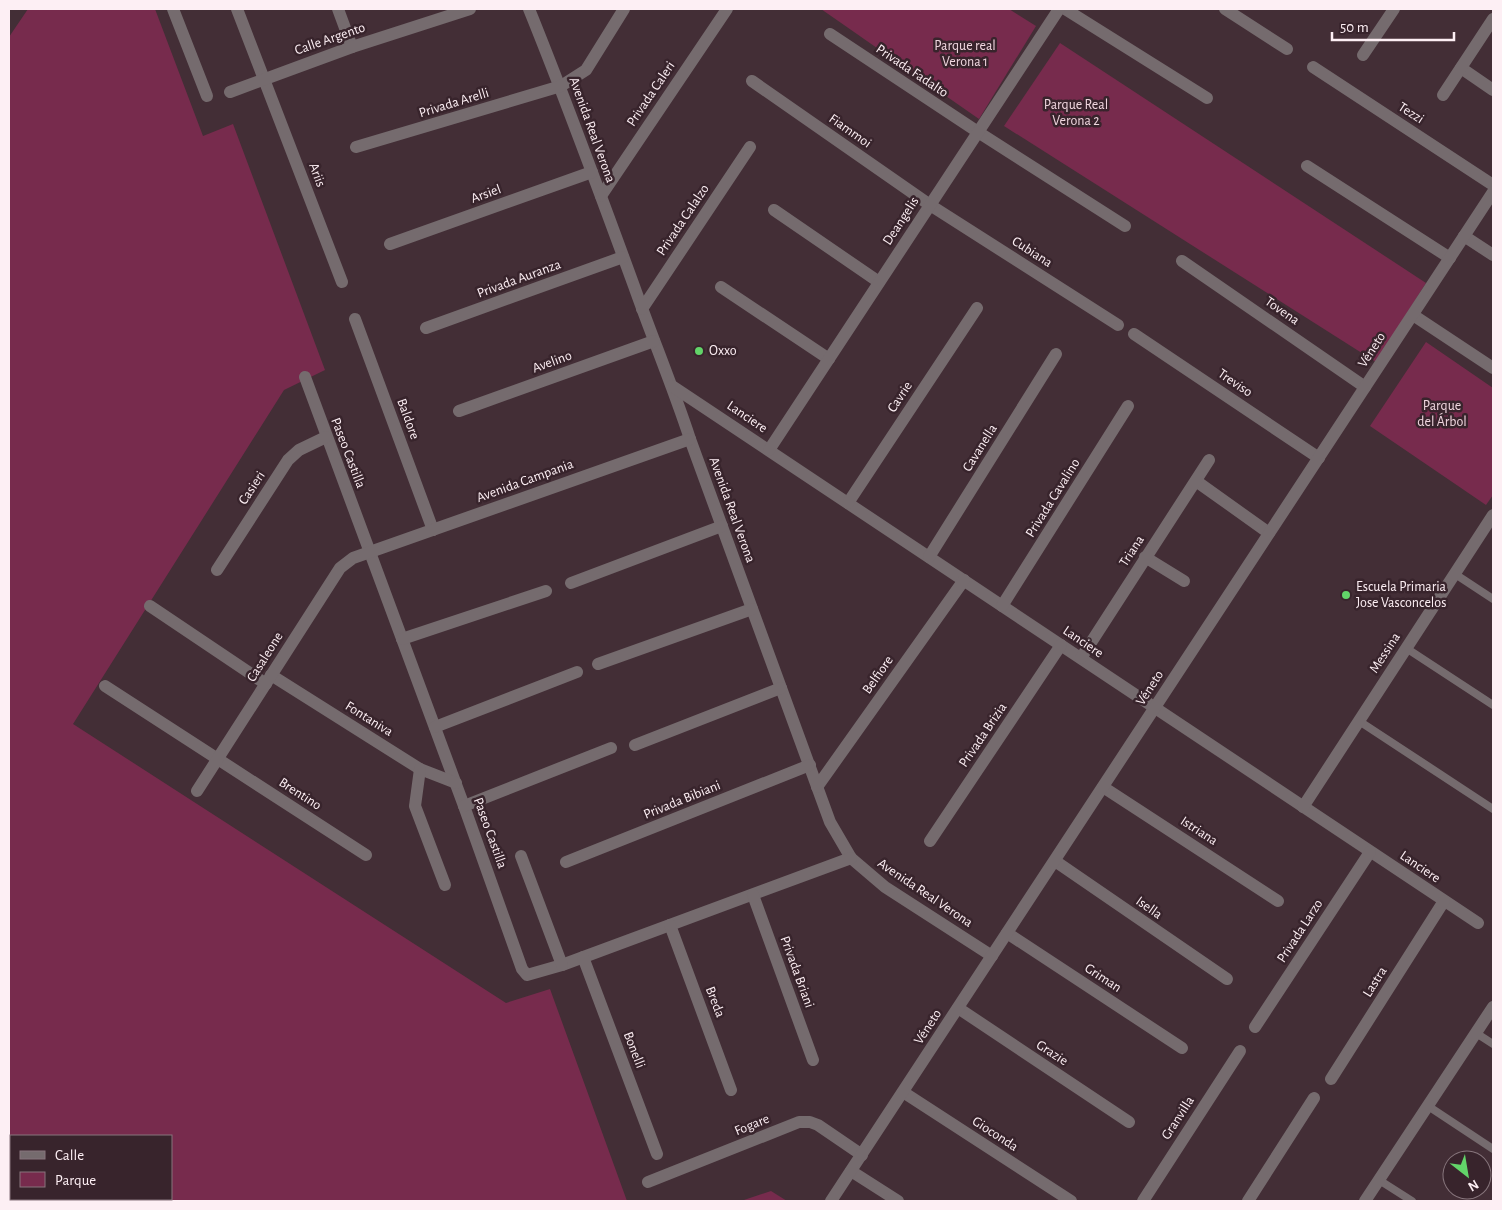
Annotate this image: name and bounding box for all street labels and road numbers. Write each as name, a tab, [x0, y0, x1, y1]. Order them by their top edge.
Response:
street label: Calle Argento	[293, 20, 367, 58]
street label: Privada Fadalto	[873, 42, 951, 100]
street label: Privada Caleri	[624, 59, 678, 129]
street label: Avenida Real Verona	[566, 75, 618, 185]
street label: Privada Arelli	[417, 86, 491, 120]
street label: Tezzi	[1396, 100, 1426, 126]
street label: Fiammoi	[826, 111, 874, 151]
street label: Ariis	[306, 161, 328, 189]
street label: Arsiel	[469, 182, 503, 206]
street label: Privada Calalzo	[654, 182, 712, 258]
street label: Deangelis	[880, 194, 922, 248]
street label: Cubiana	[1009, 234, 1055, 270]
street label: Privada Auranza	[475, 257, 563, 301]
street label: Tovena	[1262, 294, 1302, 328]
street label: Véneto	[1356, 330, 1388, 370]
street label: Avelino	[530, 348, 574, 376]
street label: Treviso	[1215, 366, 1255, 400]
street label: Cavrie	[885, 379, 915, 415]
street label: Baldore	[394, 397, 422, 441]
street label: Lanciere	[724, 398, 770, 436]
street label: Paseo Castilla	[328, 416, 368, 491]
street label: Cavanella	[960, 422, 1000, 474]
street label: Avenida Real Verona	[706, 455, 758, 565]
street label: Privada Cavalino	[1023, 456, 1083, 540]
street label: Avenida Campania	[475, 457, 576, 505]
street label: Casieri	[236, 469, 268, 507]
street label: Triana	[1117, 533, 1147, 569]
street label: Lanciere	[1060, 623, 1106, 661]
street label: Casaleone	[244, 630, 286, 684]
street label: Messina	[1367, 630, 1403, 676]
street label: Belfiore	[860, 653, 896, 697]
street label: Véneto	[1134, 668, 1166, 708]
street label: Fontaniva	[343, 699, 396, 739]
street label: Privada Brizia	[956, 700, 1010, 770]
street label: Brentino	[276, 775, 324, 813]
street label: Privada Bibiani	[642, 778, 722, 822]
street label: Paseo Castilla	[471, 796, 509, 871]
street label: Istriana	[1178, 814, 1220, 848]
street label: Lanciere	[1397, 848, 1443, 886]
street label: Avenida Real Verona	[875, 856, 975, 930]
street label: Isella	[1133, 894, 1165, 922]
street label: Privada Larzo	[1274, 897, 1326, 965]
street label: Privada Briani	[778, 934, 816, 1010]
street label: Griman	[1082, 961, 1124, 995]
street label: Lastra	[1360, 964, 1390, 1000]
street label: Breda	[703, 985, 727, 1020]
street label: Véneto	[912, 1007, 944, 1047]
street label: Bonelli	[621, 1030, 647, 1070]
street label: Grazie	[1034, 1038, 1070, 1068]
street label: Granvilla	[1159, 1093, 1197, 1142]
street label: Fogare	[733, 1112, 771, 1138]
street label: Gioconda	[969, 1114, 1021, 1154]

